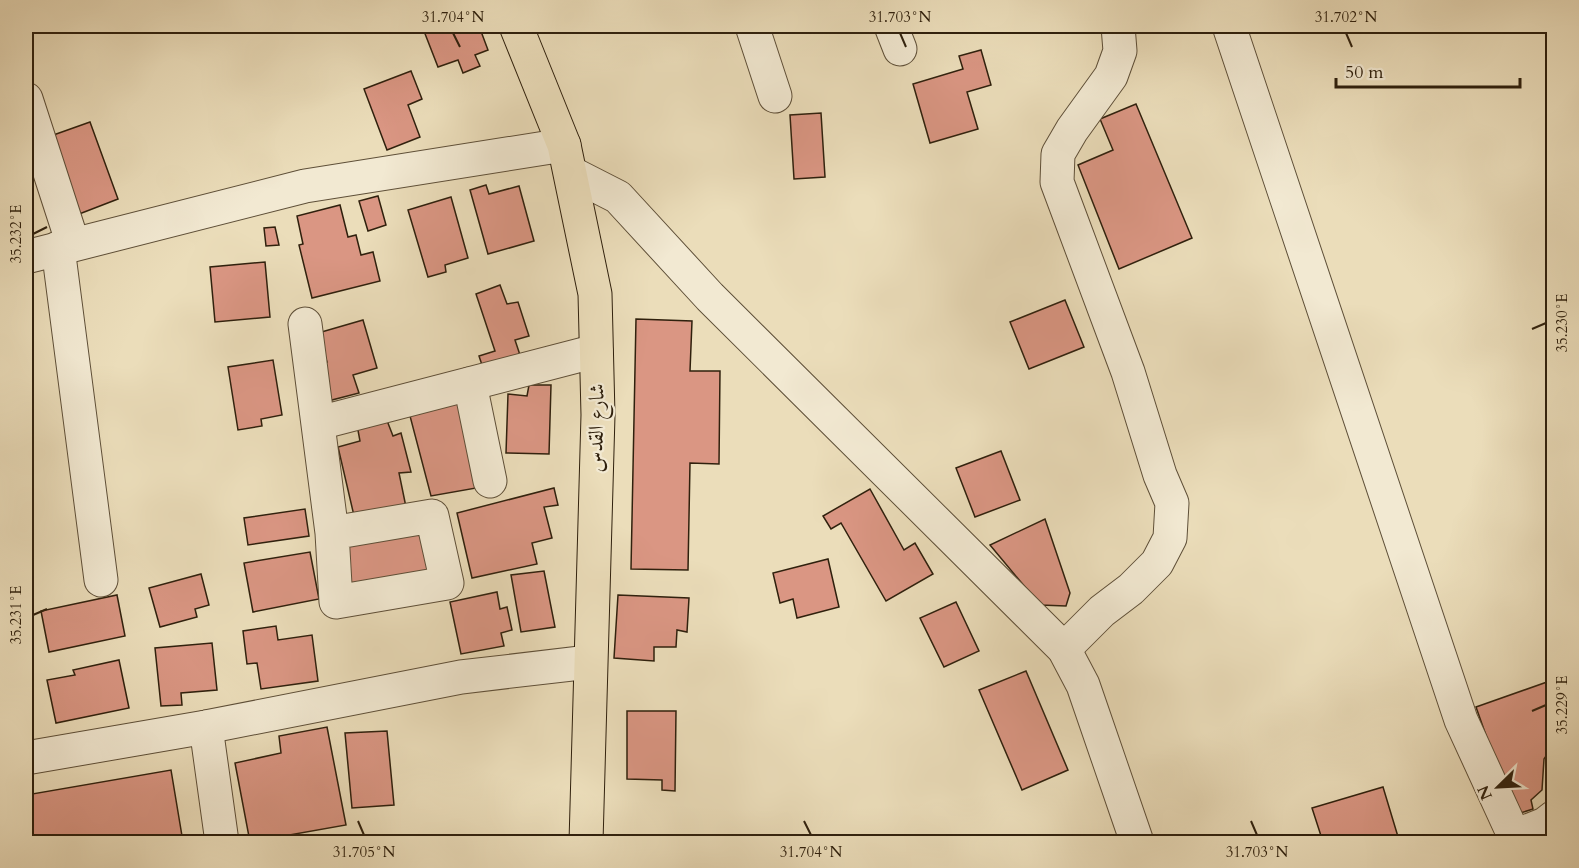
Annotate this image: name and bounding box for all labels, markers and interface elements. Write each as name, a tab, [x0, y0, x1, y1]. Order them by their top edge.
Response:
text: 31.704°N	[422, 7, 485, 27]
text: 31.703°N	[869, 7, 932, 27]
text: 31.702°N	[1315, 7, 1378, 27]
scale bar	[1336, 51, 1520, 89]
text: 50 m	[1345, 60, 1384, 85]
text: 35.232°E	[6, 204, 26, 264]
text: 35.230°E	[1552, 293, 1572, 353]
street label: شارع القدس	[581, 383, 615, 473]
text: 35.231°E	[6, 585, 26, 645]
text: 35.229°E	[1552, 675, 1572, 735]
north arrow	[1468, 757, 1528, 817]
text: N	[1472, 782, 1498, 804]
text: 31.705°N	[333, 842, 396, 862]
text: 31.704°N	[780, 842, 843, 862]
text: 31.703°N	[1226, 842, 1289, 862]

